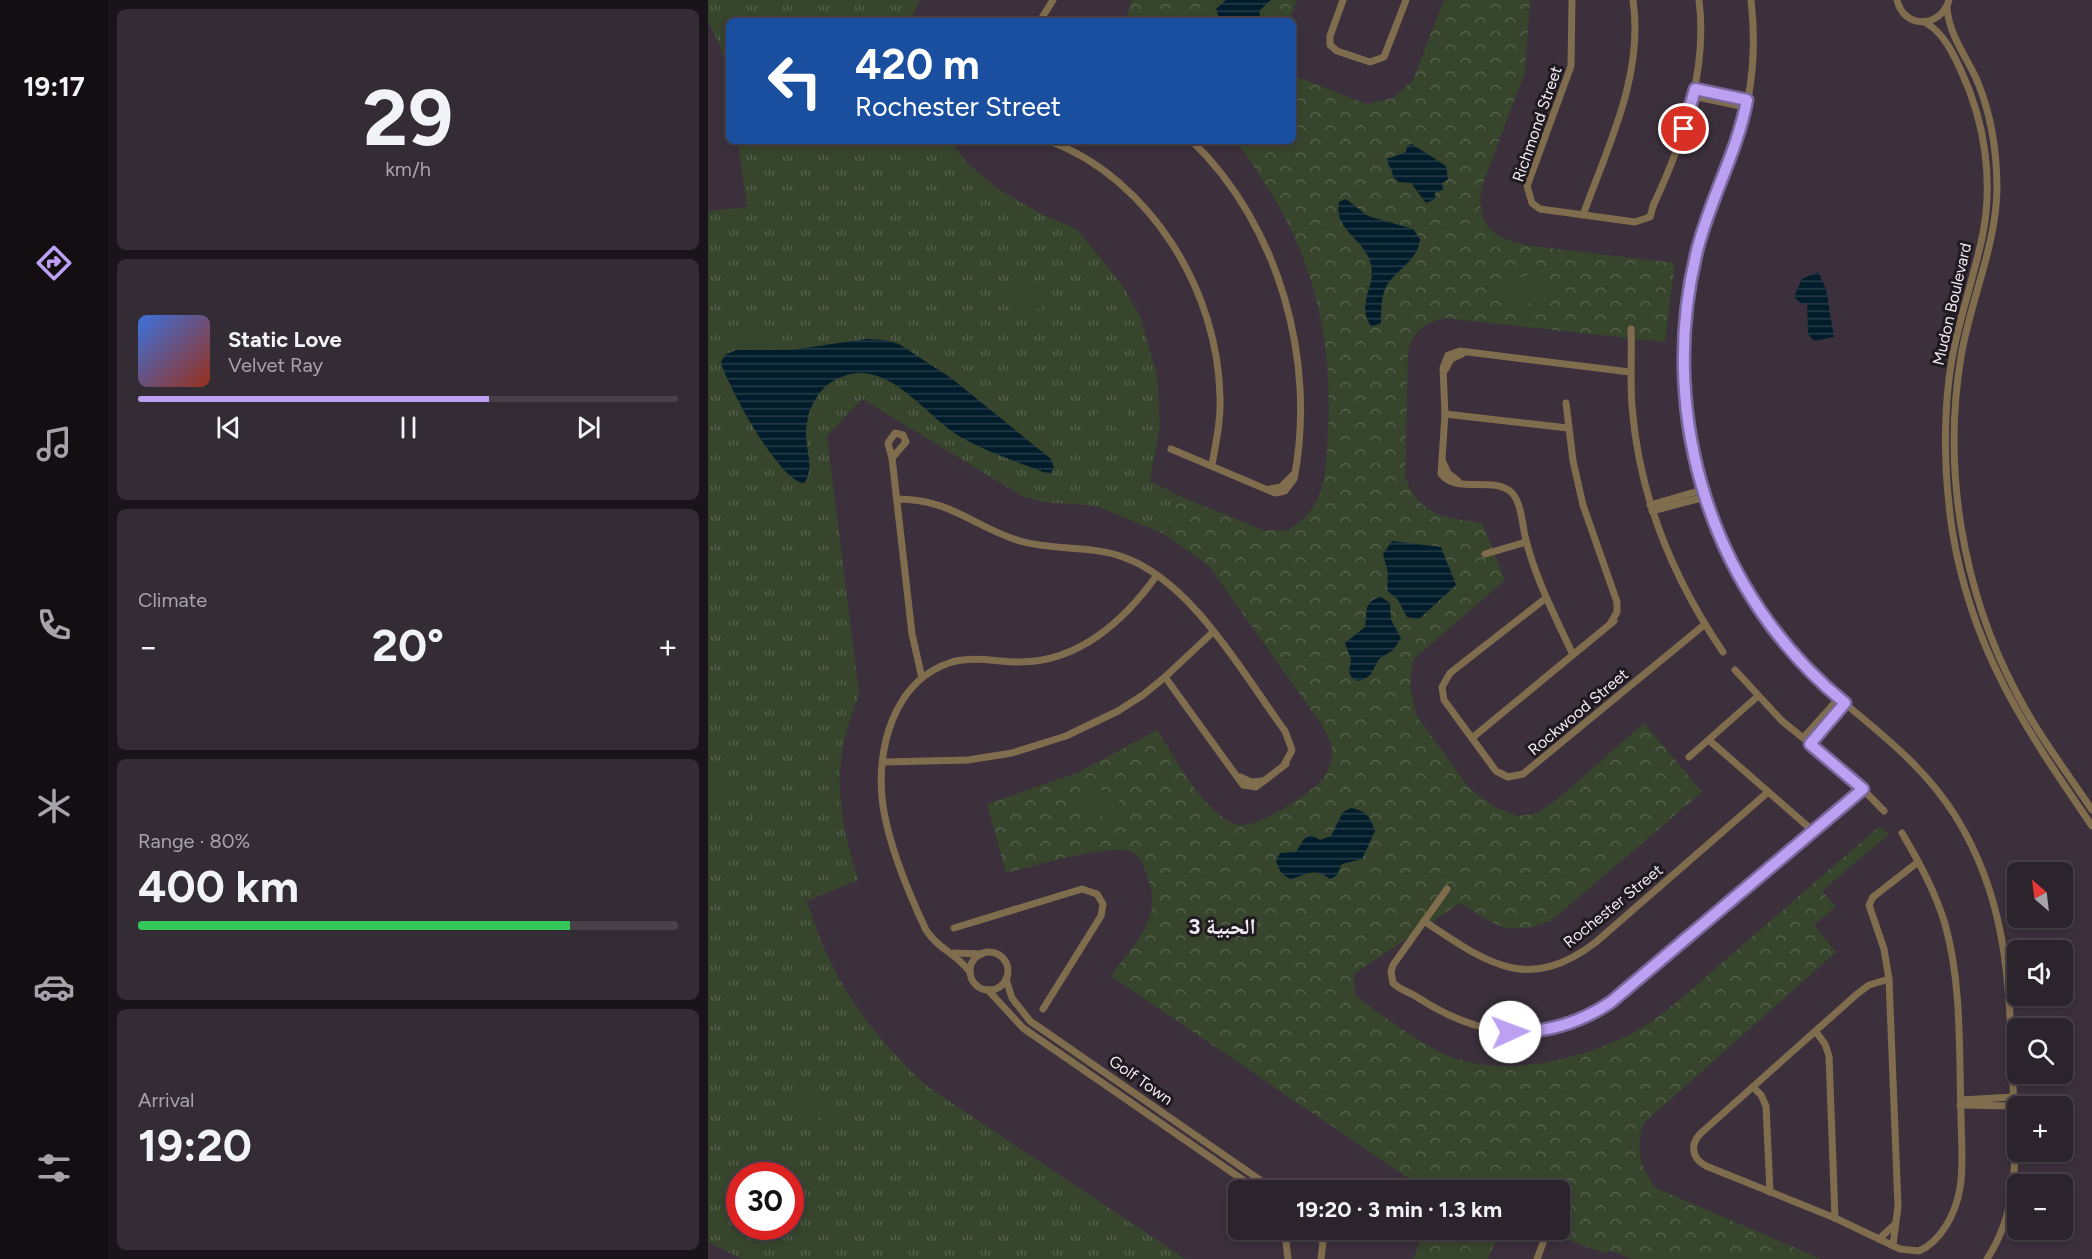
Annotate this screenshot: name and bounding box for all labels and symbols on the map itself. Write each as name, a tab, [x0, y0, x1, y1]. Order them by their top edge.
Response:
street label: Richmond Street	[1508, 64, 1566, 184]
pin	[1658, 103, 1709, 154]
street label: Mudon Boulevard	[1929, 241, 1975, 367]
street label: Rockwood Street	[1524, 665, 1632, 759]
street label: Rochester Street	[1560, 860, 1666, 952]
north arrow	[2007, 862, 2073, 928]
district label: الحبية 3	[1188, 913, 1256, 940]
position arrow	[1478, 1000, 1542, 1064]
street label: Golf Town	[1106, 1051, 1176, 1109]
speed limit sign: 30	[726, 1162, 804, 1240]

